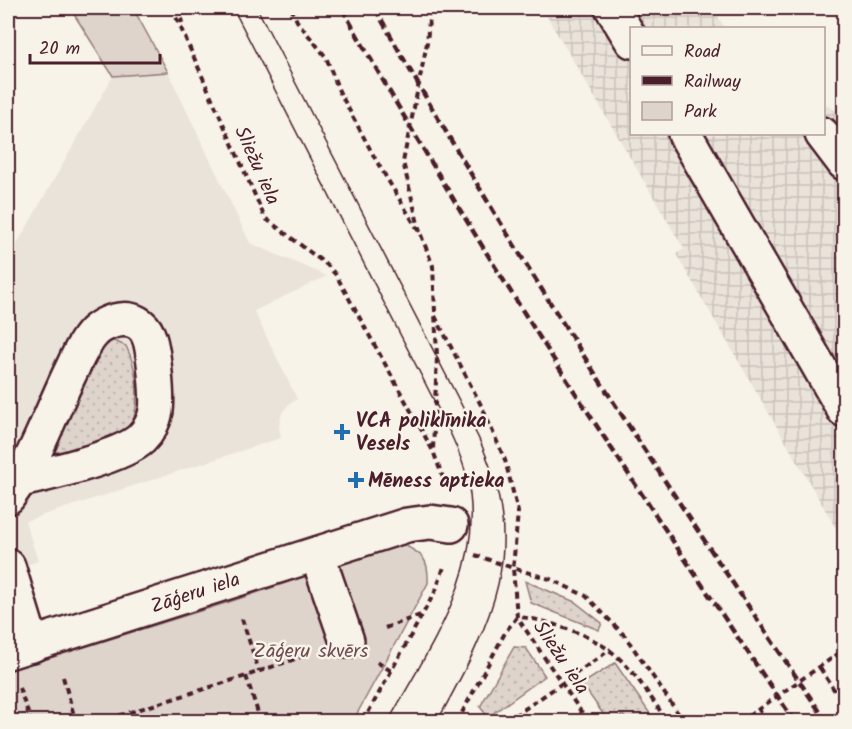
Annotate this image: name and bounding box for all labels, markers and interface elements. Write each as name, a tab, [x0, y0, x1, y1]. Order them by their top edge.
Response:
scale bar	[30, 27, 160, 65]
legend	[630, 27, 825, 135]
text: 20 m	[39, 35, 80, 64]
text: Road	[684, 38, 721, 67]
text: Railway	[684, 68, 741, 97]
text: Park	[684, 98, 717, 127]
street label: Sliežu iela	[225, 121, 288, 211]
place label: VCA poliklīnika Vesels	[356, 406, 486, 461]
marker: VCA poliklīnika Vesels	[333, 423, 351, 441]
place label: Mēness aptieka	[368, 466, 504, 498]
marker: Mēness aptieka	[349, 473, 363, 487]
street label: Zāģeru iela	[147, 564, 245, 623]
street label: Sliežu iela	[524, 615, 597, 702]
park label: Zāģeru skvērs	[254, 636, 369, 668]

